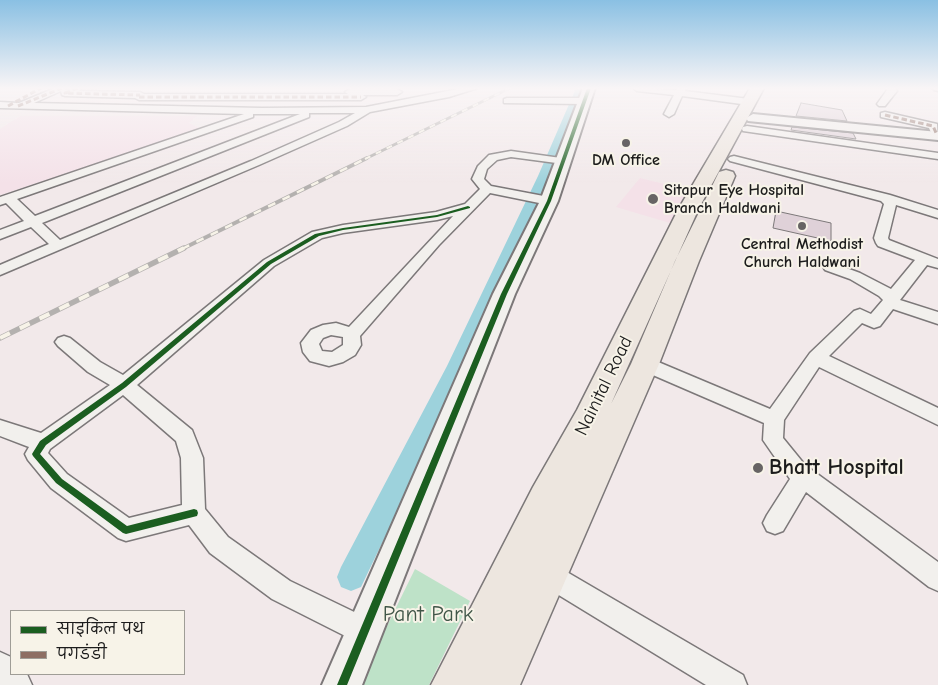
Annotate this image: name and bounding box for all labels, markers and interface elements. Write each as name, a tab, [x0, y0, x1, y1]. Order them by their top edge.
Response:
marker: DM Office	[620, 137, 632, 149]
place label: DM Office	[592, 150, 660, 170]
place label: Sitapur Eye Hospital Branch Haldwani	[664, 180, 804, 218]
marker: Sitapur Eye Hospital Branch Haldwani	[646, 192, 660, 206]
marker: Central Methodist Church Haldwani	[796, 220, 808, 232]
place label: Central Methodist Church Haldwani	[741, 234, 863, 272]
street label: Nainital Road	[570, 333, 638, 439]
place label: Bhatt Hospital	[769, 455, 904, 481]
marker: Bhatt Hospital	[751, 461, 765, 475]
park label: Pant Park	[383, 602, 473, 628]
legend	[10, 610, 185, 675]
text: साइकिल पथ	[57, 620, 144, 638]
text: पगडंडी	[57, 645, 107, 663]

